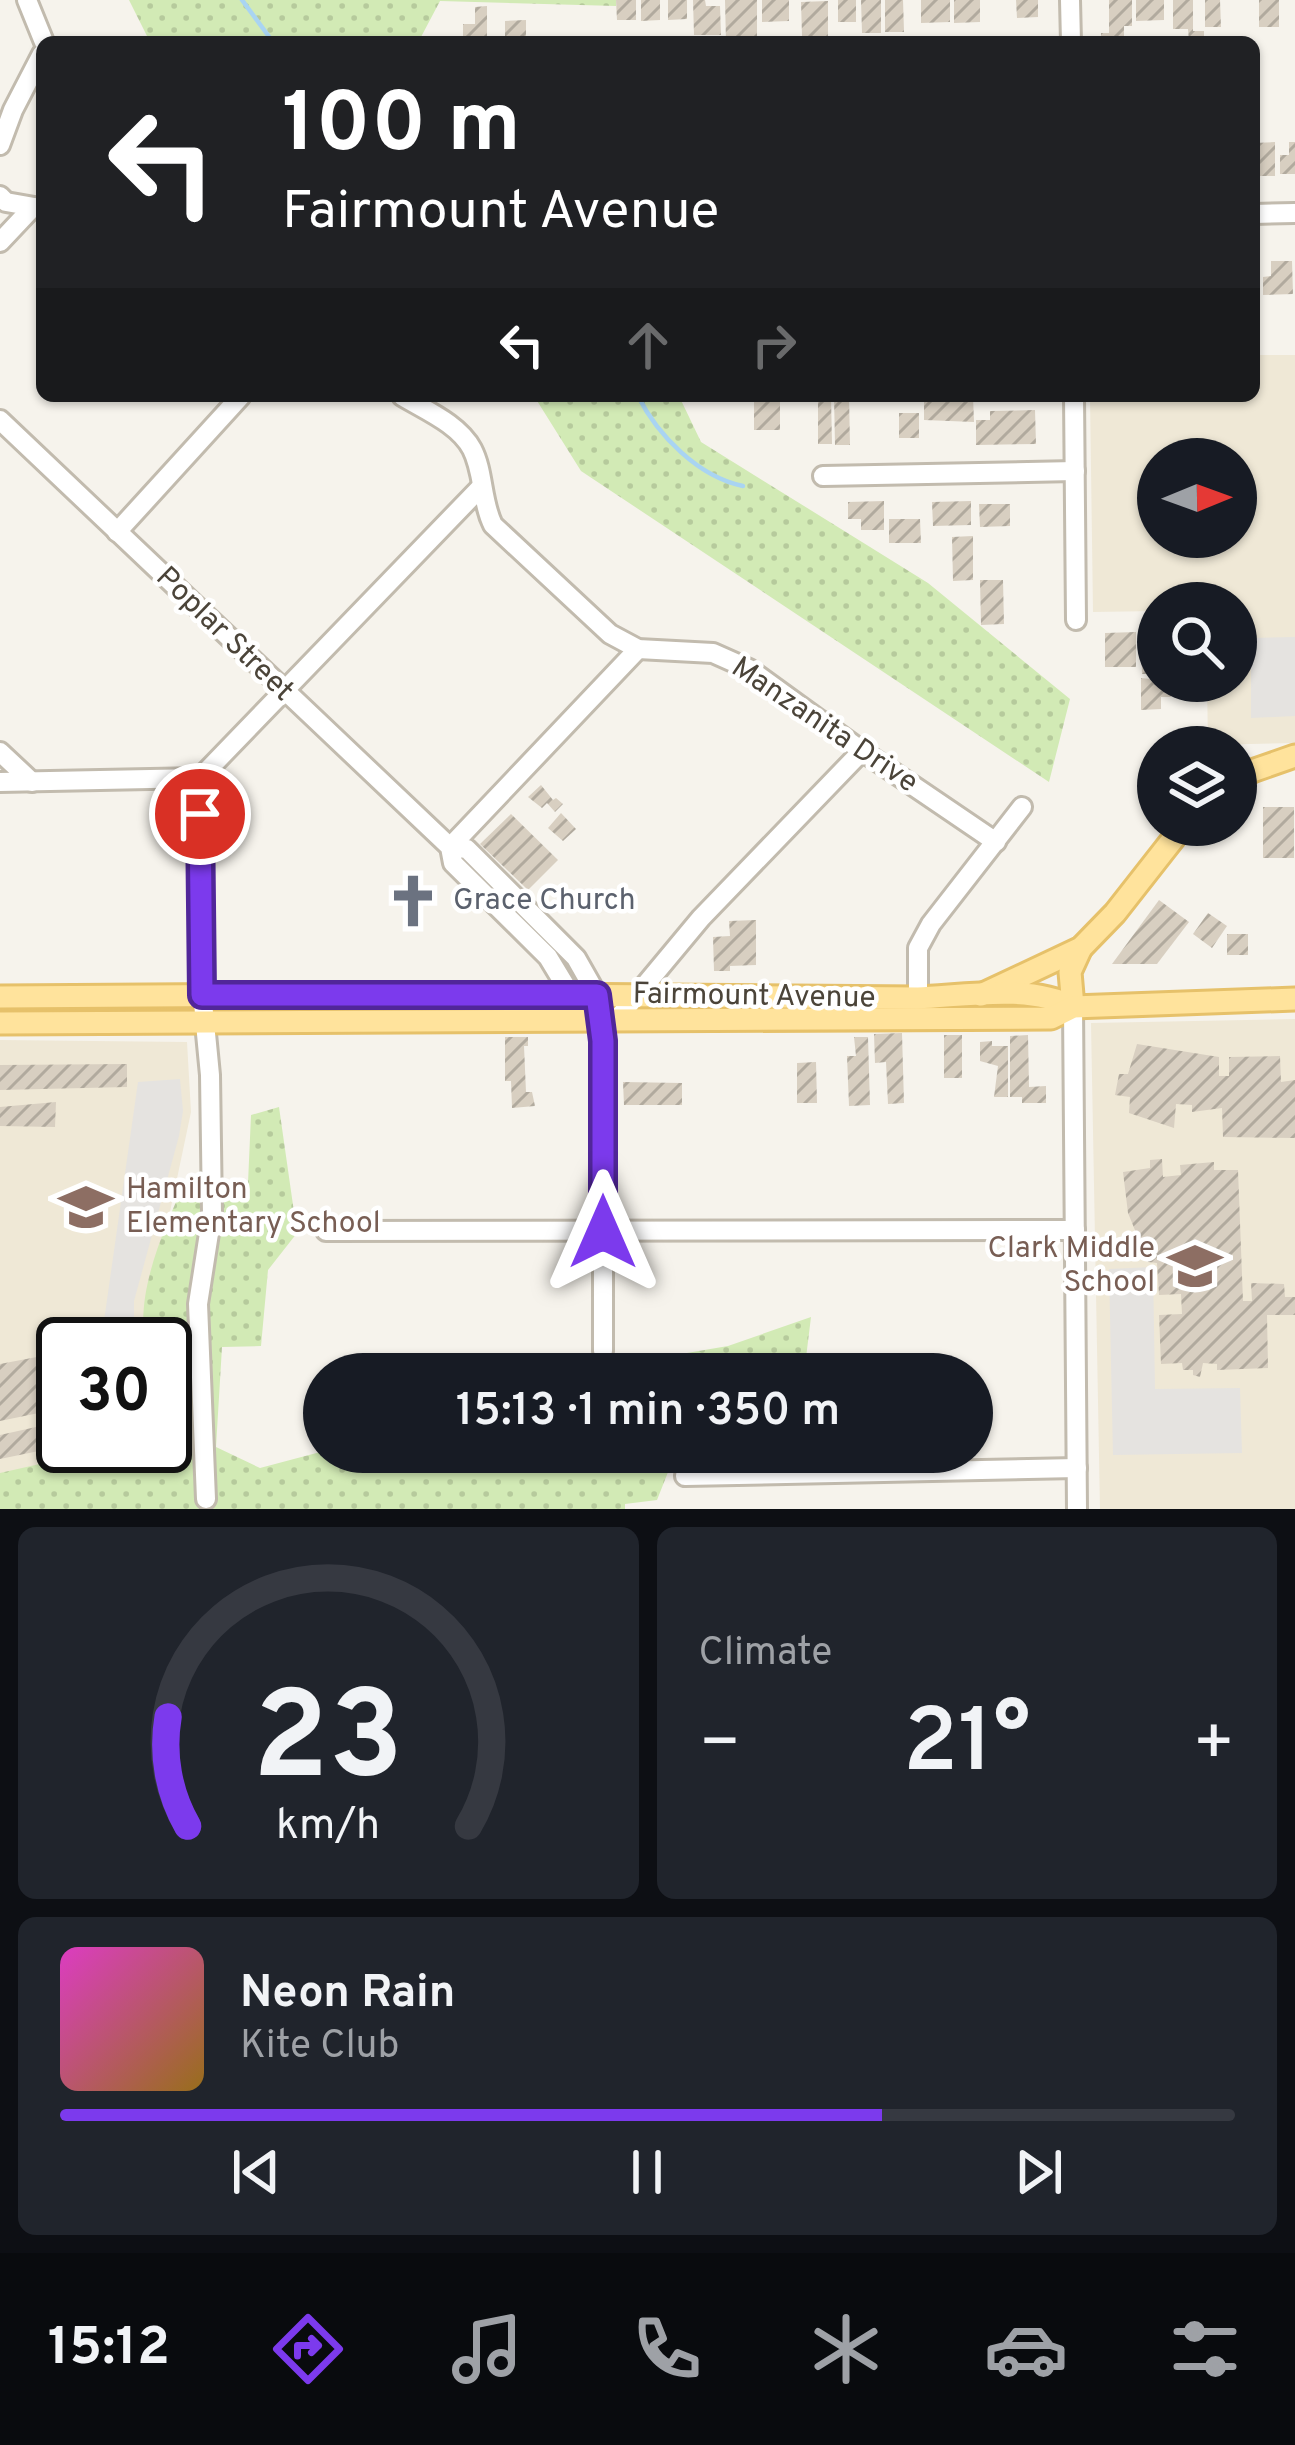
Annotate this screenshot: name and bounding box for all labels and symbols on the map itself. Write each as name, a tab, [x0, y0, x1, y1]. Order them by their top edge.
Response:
north arrow	[1137, 438, 1257, 558]
street label: Poplar Street	[147, 560, 301, 710]
street label: Manzanita Drive	[724, 650, 924, 802]
pin	[149, 763, 251, 865]
church icon: Grace Church	[384, 872, 442, 930]
place label: Grace Church	[453, 883, 636, 920]
street label: Fairmount Avenue	[632, 976, 876, 1018]
position arrow	[540, 1169, 666, 1295]
place label: Hamilton Elementary School	[126, 1172, 381, 1243]
school or university icon: Hamilton Elementary School	[57, 1178, 115, 1236]
place label: Clark Middle School	[988, 1231, 1155, 1302]
school or university icon: Clark Middle School	[1166, 1237, 1224, 1295]
speed limit sign: 30	[36, 1317, 192, 1473]

